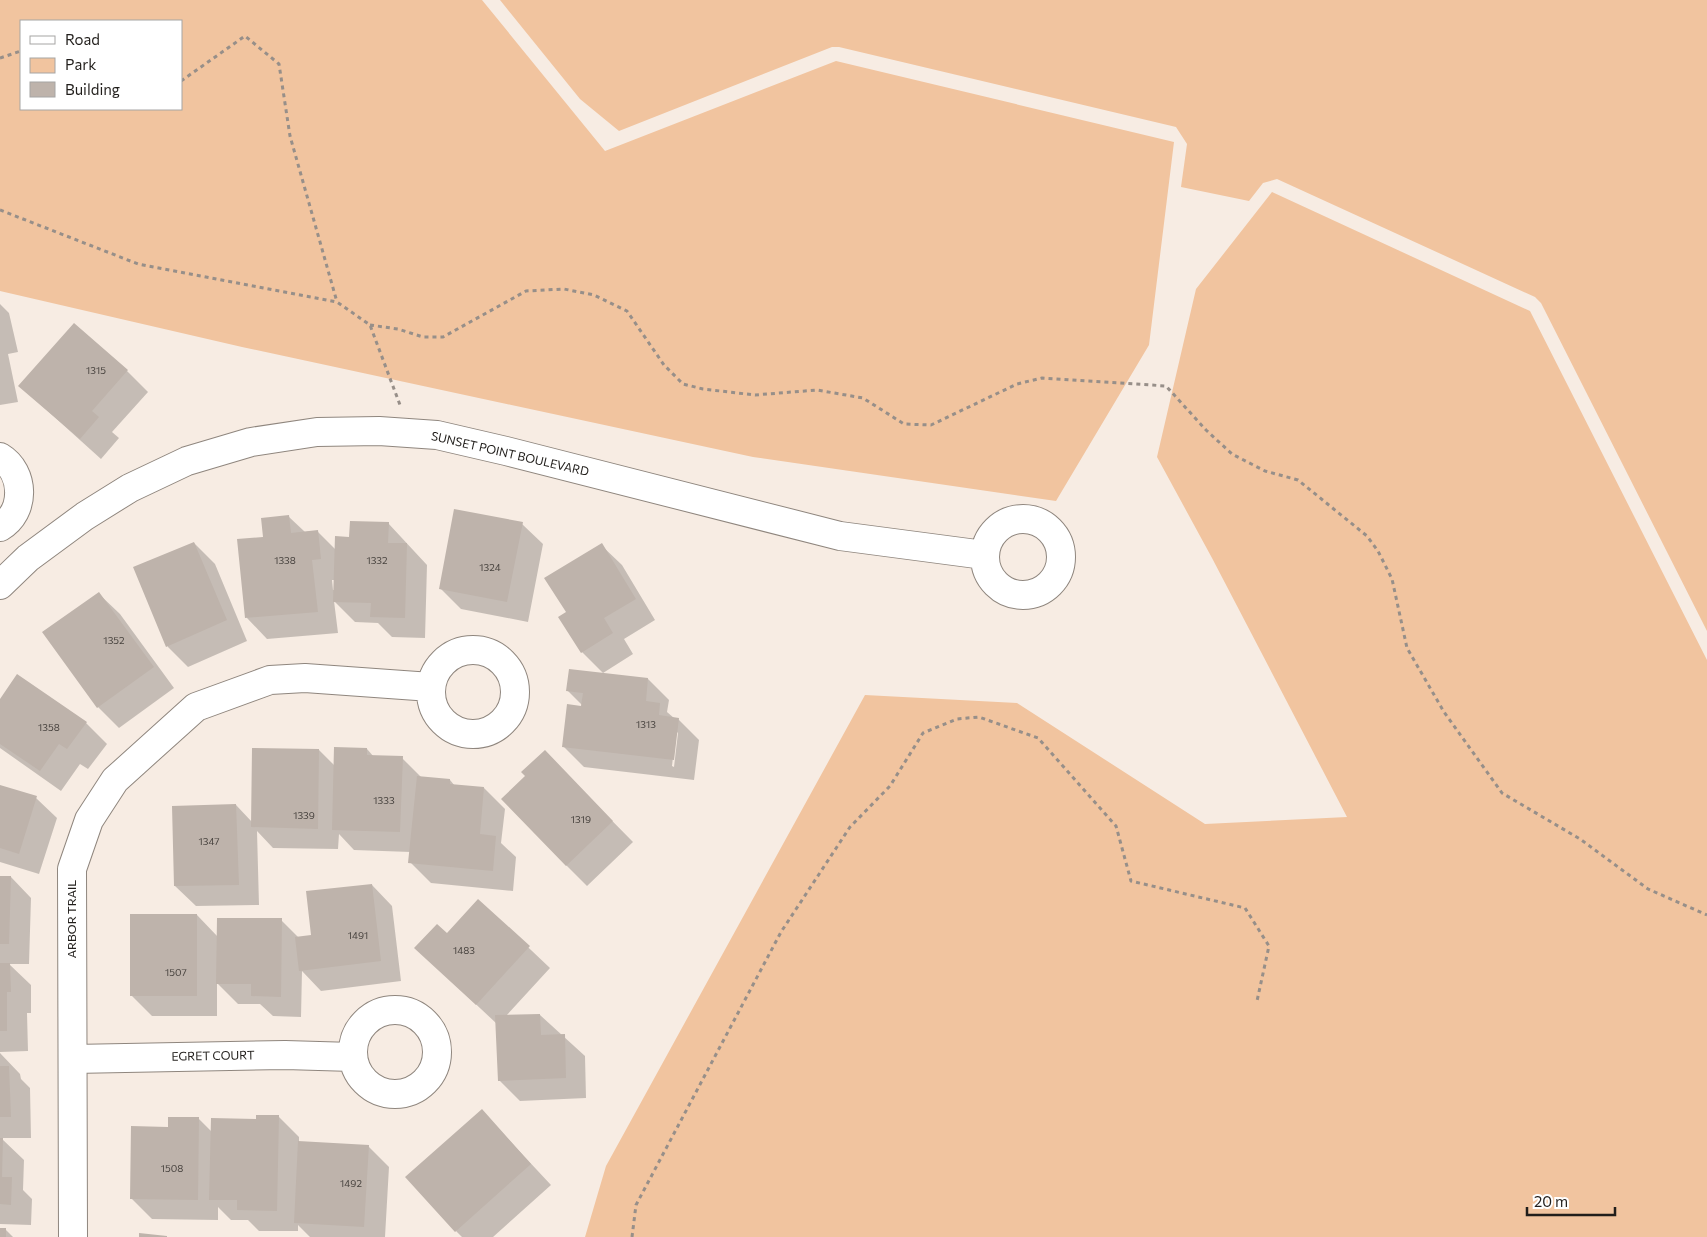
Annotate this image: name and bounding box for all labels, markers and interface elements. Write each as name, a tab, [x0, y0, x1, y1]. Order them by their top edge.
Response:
legend	[20, 20, 182, 110]
text: Road	[65, 30, 100, 48]
text: Park	[65, 55, 96, 73]
text: Building	[65, 80, 120, 98]
house number: 1315	[86, 364, 106, 376]
street label: SUNSET POINT BOULEVARD	[430, 428, 591, 478]
house number: 1338	[274, 554, 296, 566]
house number: 1332	[366, 554, 388, 566]
house number: 1324	[479, 561, 501, 573]
house number: 1352	[103, 634, 125, 646]
house number: 1313	[636, 718, 656, 730]
house number: 1358	[38, 721, 60, 733]
house number: 1333	[373, 794, 395, 806]
house number: 1339	[293, 809, 315, 821]
house number: 1319	[571, 813, 591, 825]
house number: 1347	[198, 835, 220, 847]
street label: ARBOR TRAIL	[64, 880, 78, 958]
house number: 1491	[348, 929, 368, 941]
house number: 1483	[453, 944, 475, 956]
house number: 1507	[165, 966, 187, 978]
street label: EGRET COURT	[171, 1047, 255, 1063]
house number: 1508	[161, 1162, 183, 1174]
house number: 1492	[340, 1177, 362, 1189]
scale bar	[1527, 1184, 1614, 1216]
text: 20 m	[1534, 1192, 1568, 1210]

